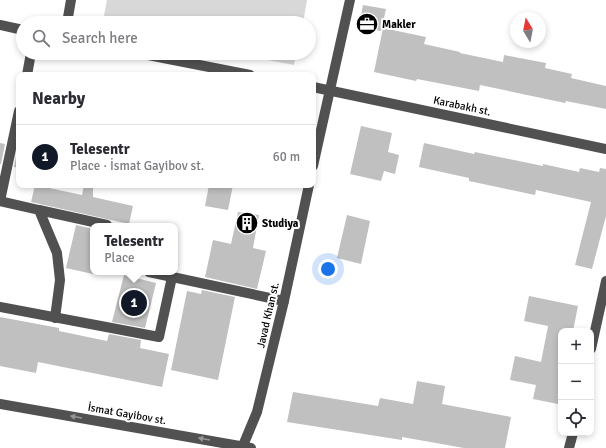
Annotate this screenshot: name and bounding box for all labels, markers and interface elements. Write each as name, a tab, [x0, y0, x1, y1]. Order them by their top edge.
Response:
office icon: Makler	[354, 11, 380, 37]
north arrow	[510, 12, 546, 48]
search box	[16, 16, 316, 60]
place label: Makler	[382, 18, 416, 31]
icon: search	[30, 27, 52, 49]
text: Search here	[62, 29, 138, 47]
text: Nearby	[32, 88, 85, 109]
street label: Karabakh st.	[432, 94, 492, 118]
text: Telesentr	[70, 140, 130, 158]
text: 1	[41, 149, 49, 165]
text: 60 m	[273, 149, 300, 165]
text: Place · İsmat Gayibov st.	[70, 158, 204, 174]
building icon: Studiya	[234, 210, 260, 236]
place label: Studiya	[262, 217, 299, 230]
popup	[90, 223, 178, 275]
text: Telesentr	[104, 232, 164, 250]
text: Place	[104, 250, 135, 266]
your location	[318, 259, 338, 279]
street label: Javad Khan st.	[254, 281, 282, 349]
pin: 1	[121, 288, 147, 318]
map controls	[558, 328, 594, 436]
button: +	[558, 328, 594, 364]
button: −	[558, 364, 594, 400]
street label: İsmat Gayibov st.	[87, 400, 168, 427]
button: locate	[558, 400, 594, 436]
one-way arrow	[70, 414, 82, 420]
one-way arrow	[198, 436, 210, 442]

